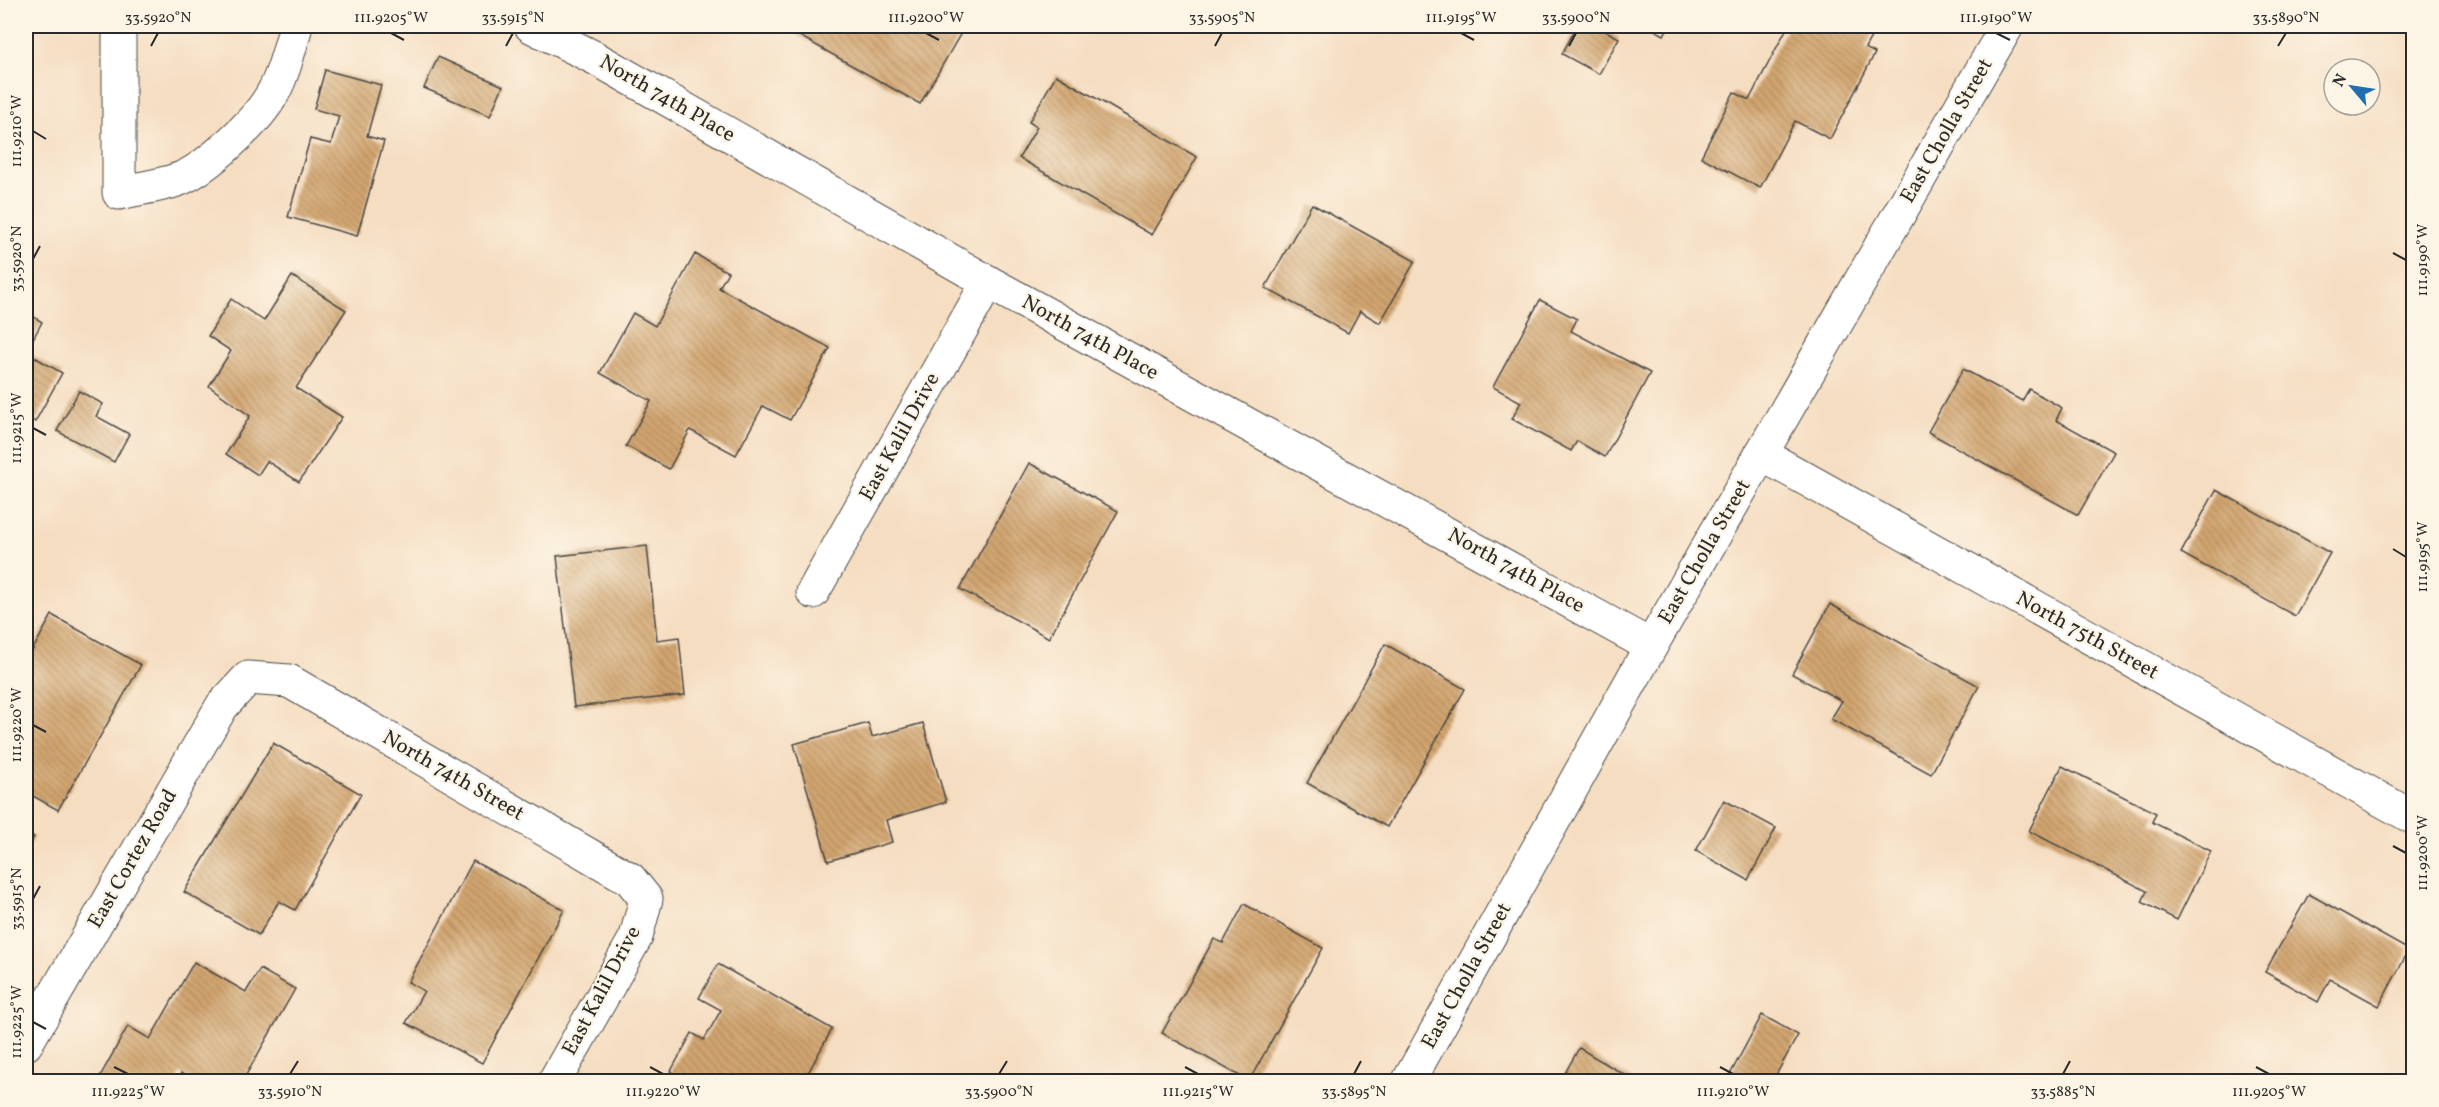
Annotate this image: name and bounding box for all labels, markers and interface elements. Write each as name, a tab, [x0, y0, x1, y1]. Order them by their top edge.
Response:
text: 33.5920°N	[125, 8, 191, 29]
text: 111.9205°W	[354, 8, 428, 29]
text: 33.5915°N	[481, 8, 545, 29]
text: 111.9200°W	[888, 8, 964, 29]
text: 33.5905°N	[1189, 8, 1255, 29]
text: 111.9195°W	[1426, 8, 1496, 29]
text: 33.5900°N	[1542, 8, 1610, 29]
text: 111.9190°W	[1960, 8, 2032, 29]
text: 33.5890°N	[2253, 8, 2319, 29]
street label: North 74th Place	[594, 48, 740, 150]
street label: East Cholla Street	[1894, 53, 2000, 209]
north arrow	[2322, 57, 2382, 117]
text: N	[2328, 70, 2353, 91]
text: 111.9210°W	[7, 95, 28, 167]
text: 111.9190°W	[2413, 224, 2434, 296]
text: 33.5920°N	[7, 226, 28, 292]
street label: North 74th Place	[1016, 288, 1164, 388]
street label: East Kalil Drive	[853, 368, 947, 506]
text: 111.9215°W	[7, 392, 28, 464]
street label: East Cholla Street	[1652, 474, 1758, 630]
street label: North 74th Place	[1442, 521, 1590, 621]
text: 111.9195°W	[2413, 522, 2434, 592]
street label: North 75th Street	[2010, 585, 2164, 687]
text: 111.9220°W	[7, 688, 28, 762]
street label: North 74th Street	[377, 724, 529, 828]
street label: East Cortez Road	[81, 784, 185, 934]
text: 111.9200°W	[2413, 815, 2434, 891]
text: 33.5915°N	[7, 867, 28, 931]
street label: East Cholla Street	[1415, 898, 1519, 1054]
street label: East Kalil Drive	[556, 921, 648, 1061]
text: 111.9225°W	[7, 985, 28, 1059]
text: 111.9225°W	[91, 1082, 165, 1103]
text: 33.5910°N	[258, 1082, 322, 1103]
text: 111.9220°W	[626, 1082, 700, 1103]
text: 33.5900°N	[965, 1082, 1033, 1103]
text: 111.9215°W	[1162, 1082, 1234, 1103]
text: 33.5895°N	[1322, 1082, 1386, 1103]
text: 111.9210°W	[1697, 1082, 1769, 1103]
text: 33.5885°N	[2031, 1082, 2095, 1103]
text: 111.9205°W	[2232, 1082, 2306, 1103]

